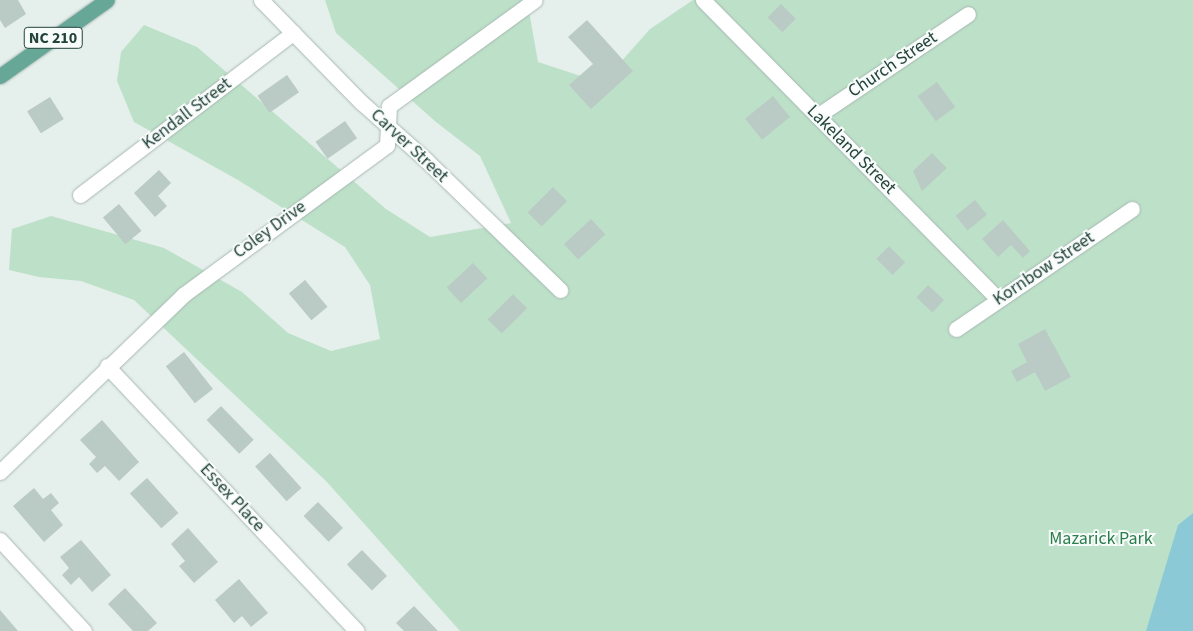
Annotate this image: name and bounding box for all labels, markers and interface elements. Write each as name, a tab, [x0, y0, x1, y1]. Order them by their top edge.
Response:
road number: NC 210	[23, 24, 83, 52]
street label: Church Street	[844, 27, 942, 103]
street label: Kendall Street	[138, 73, 236, 155]
street label: Lakeland Street	[802, 101, 900, 199]
street label: Carver Street	[366, 105, 452, 187]
street label: Coley Drive	[229, 196, 311, 264]
street label: Kornbow Street	[989, 227, 1099, 311]
street label: Essex Place	[195, 459, 269, 537]
park label: Mazarick Park	[1049, 528, 1153, 550]

